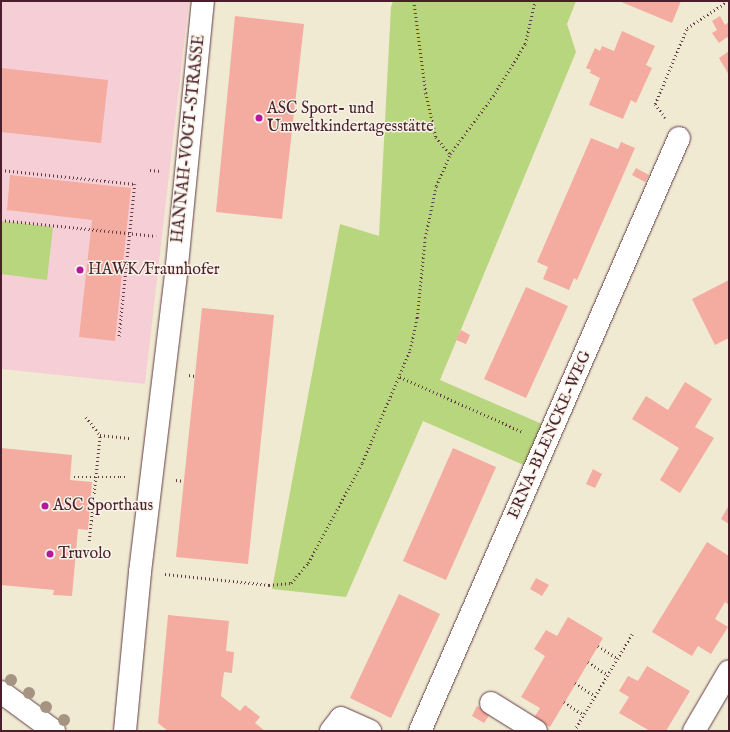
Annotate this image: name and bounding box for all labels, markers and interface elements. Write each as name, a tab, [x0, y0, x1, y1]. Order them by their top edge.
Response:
street label: HANNAH-VOGT-STRASSE	[169, 34, 209, 244]
place label: ASC Sport- und Umweltkindertagesstätte	[267, 99, 433, 137]
marker: ASC Sport- und Umweltkindertagesstätte	[254, 113, 264, 123]
place label: HAWK/Fraunhofer	[88, 260, 220, 280]
marker: HAWK/Fraunhofer	[75, 265, 85, 275]
street label: ERNA-BLENCKE-WEG	[504, 348, 596, 522]
place label: ASC Sporthaus	[53, 496, 153, 516]
marker: ASC Sporthaus	[40, 501, 50, 511]
place label: Truvolo	[58, 544, 111, 564]
marker: Truvolo	[45, 549, 55, 559]

